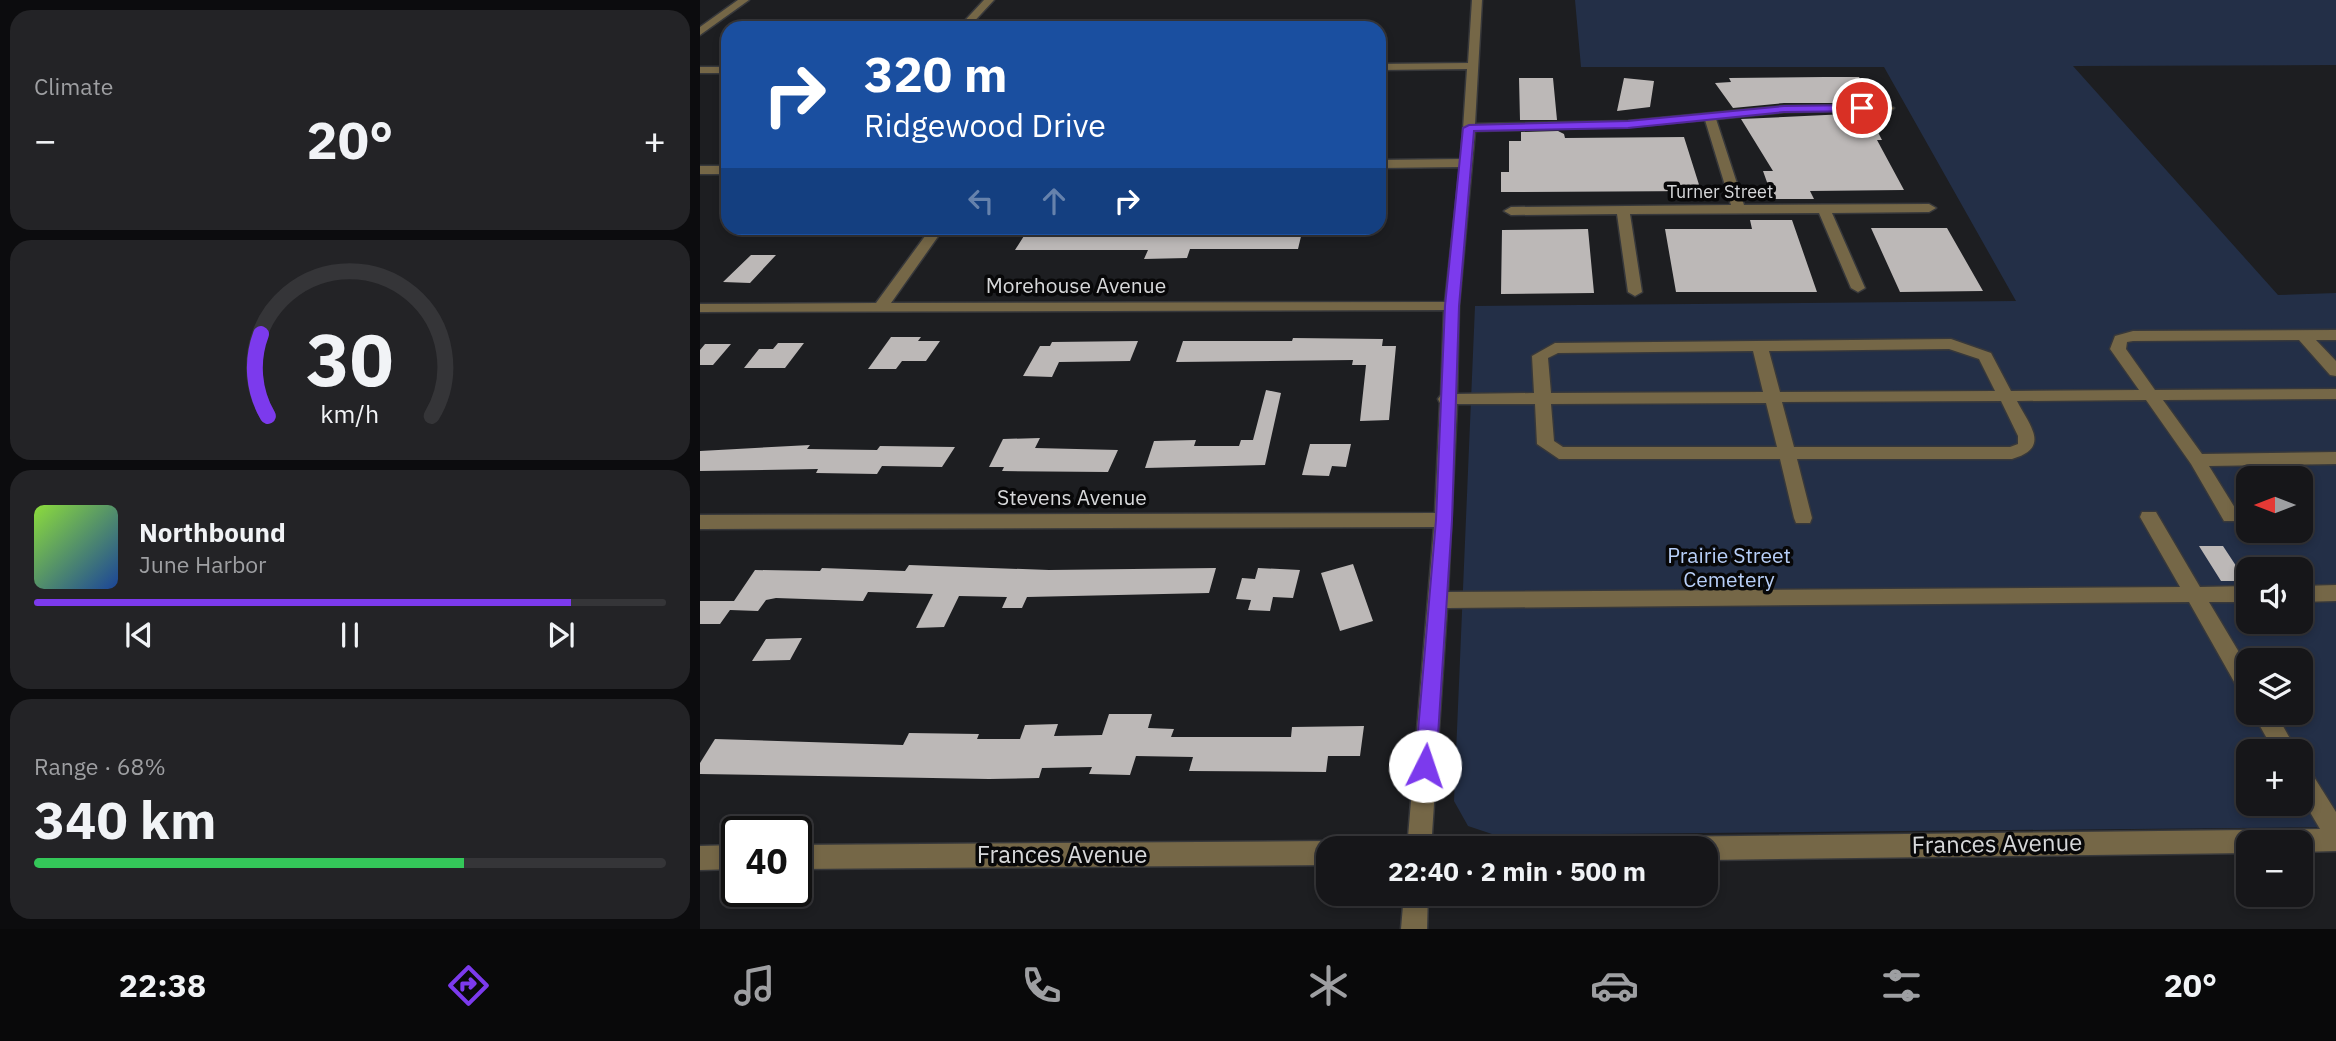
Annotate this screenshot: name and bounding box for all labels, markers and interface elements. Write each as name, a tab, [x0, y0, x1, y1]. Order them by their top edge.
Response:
text: 320 m	[864, 42, 1008, 105]
icon: right	[749, 49, 840, 140]
text: Climate	[34, 71, 113, 101]
pin	[1832, 78, 1892, 138]
icon: arrive	[1843, 89, 1881, 127]
text: Ridgewood Drive	[864, 104, 1106, 146]
text: 20°	[307, 106, 393, 173]
text: −	[34, 115, 57, 164]
text: +	[643, 115, 666, 164]
street label: Turner Street	[1667, 180, 1773, 203]
icon: left	[962, 182, 1000, 220]
icon: ahead	[1035, 182, 1073, 220]
icon: right	[1108, 182, 1146, 220]
street label: Morehouse Avenue	[986, 271, 1166, 299]
text: 30	[306, 311, 394, 406]
text: km/h	[321, 396, 379, 429]
north arrow	[2236, 466, 2314, 542]
map controls	[2236, 466, 2313, 907]
street label: Stevens Avenue	[997, 483, 1147, 511]
text: Northbound	[139, 515, 286, 549]
park label: Prairie Street Cemetery	[1667, 541, 1791, 593]
text: June Harbor	[139, 549, 267, 579]
button: sound	[2236, 557, 2313, 634]
icon: previous	[120, 616, 158, 654]
icon: pause	[331, 616, 369, 654]
icon: next	[542, 616, 580, 654]
button: layers	[2236, 648, 2313, 725]
position arrow	[1388, 729, 1462, 803]
button: +	[2236, 739, 2313, 816]
text: Range · 68%	[34, 751, 166, 781]
text: 340 km	[34, 786, 216, 853]
speed limit sign: 40	[721, 816, 812, 907]
street label: Frances Avenue	[1911, 826, 2083, 860]
button: −	[2236, 830, 2313, 907]
street label: Frances Avenue	[977, 838, 1147, 870]
text: 22:40 · 2 min · 500 m	[1388, 854, 1646, 888]
icon: directions	[444, 961, 493, 1010]
icon: music	[730, 961, 779, 1010]
icon: phone	[1017, 961, 1066, 1010]
icon: climate	[1304, 961, 1353, 1010]
icon: car	[1590, 961, 1639, 1010]
icon: filters	[1877, 961, 1926, 1010]
text: 22:38	[119, 964, 206, 1006]
text: 20°	[2164, 964, 2217, 1006]

